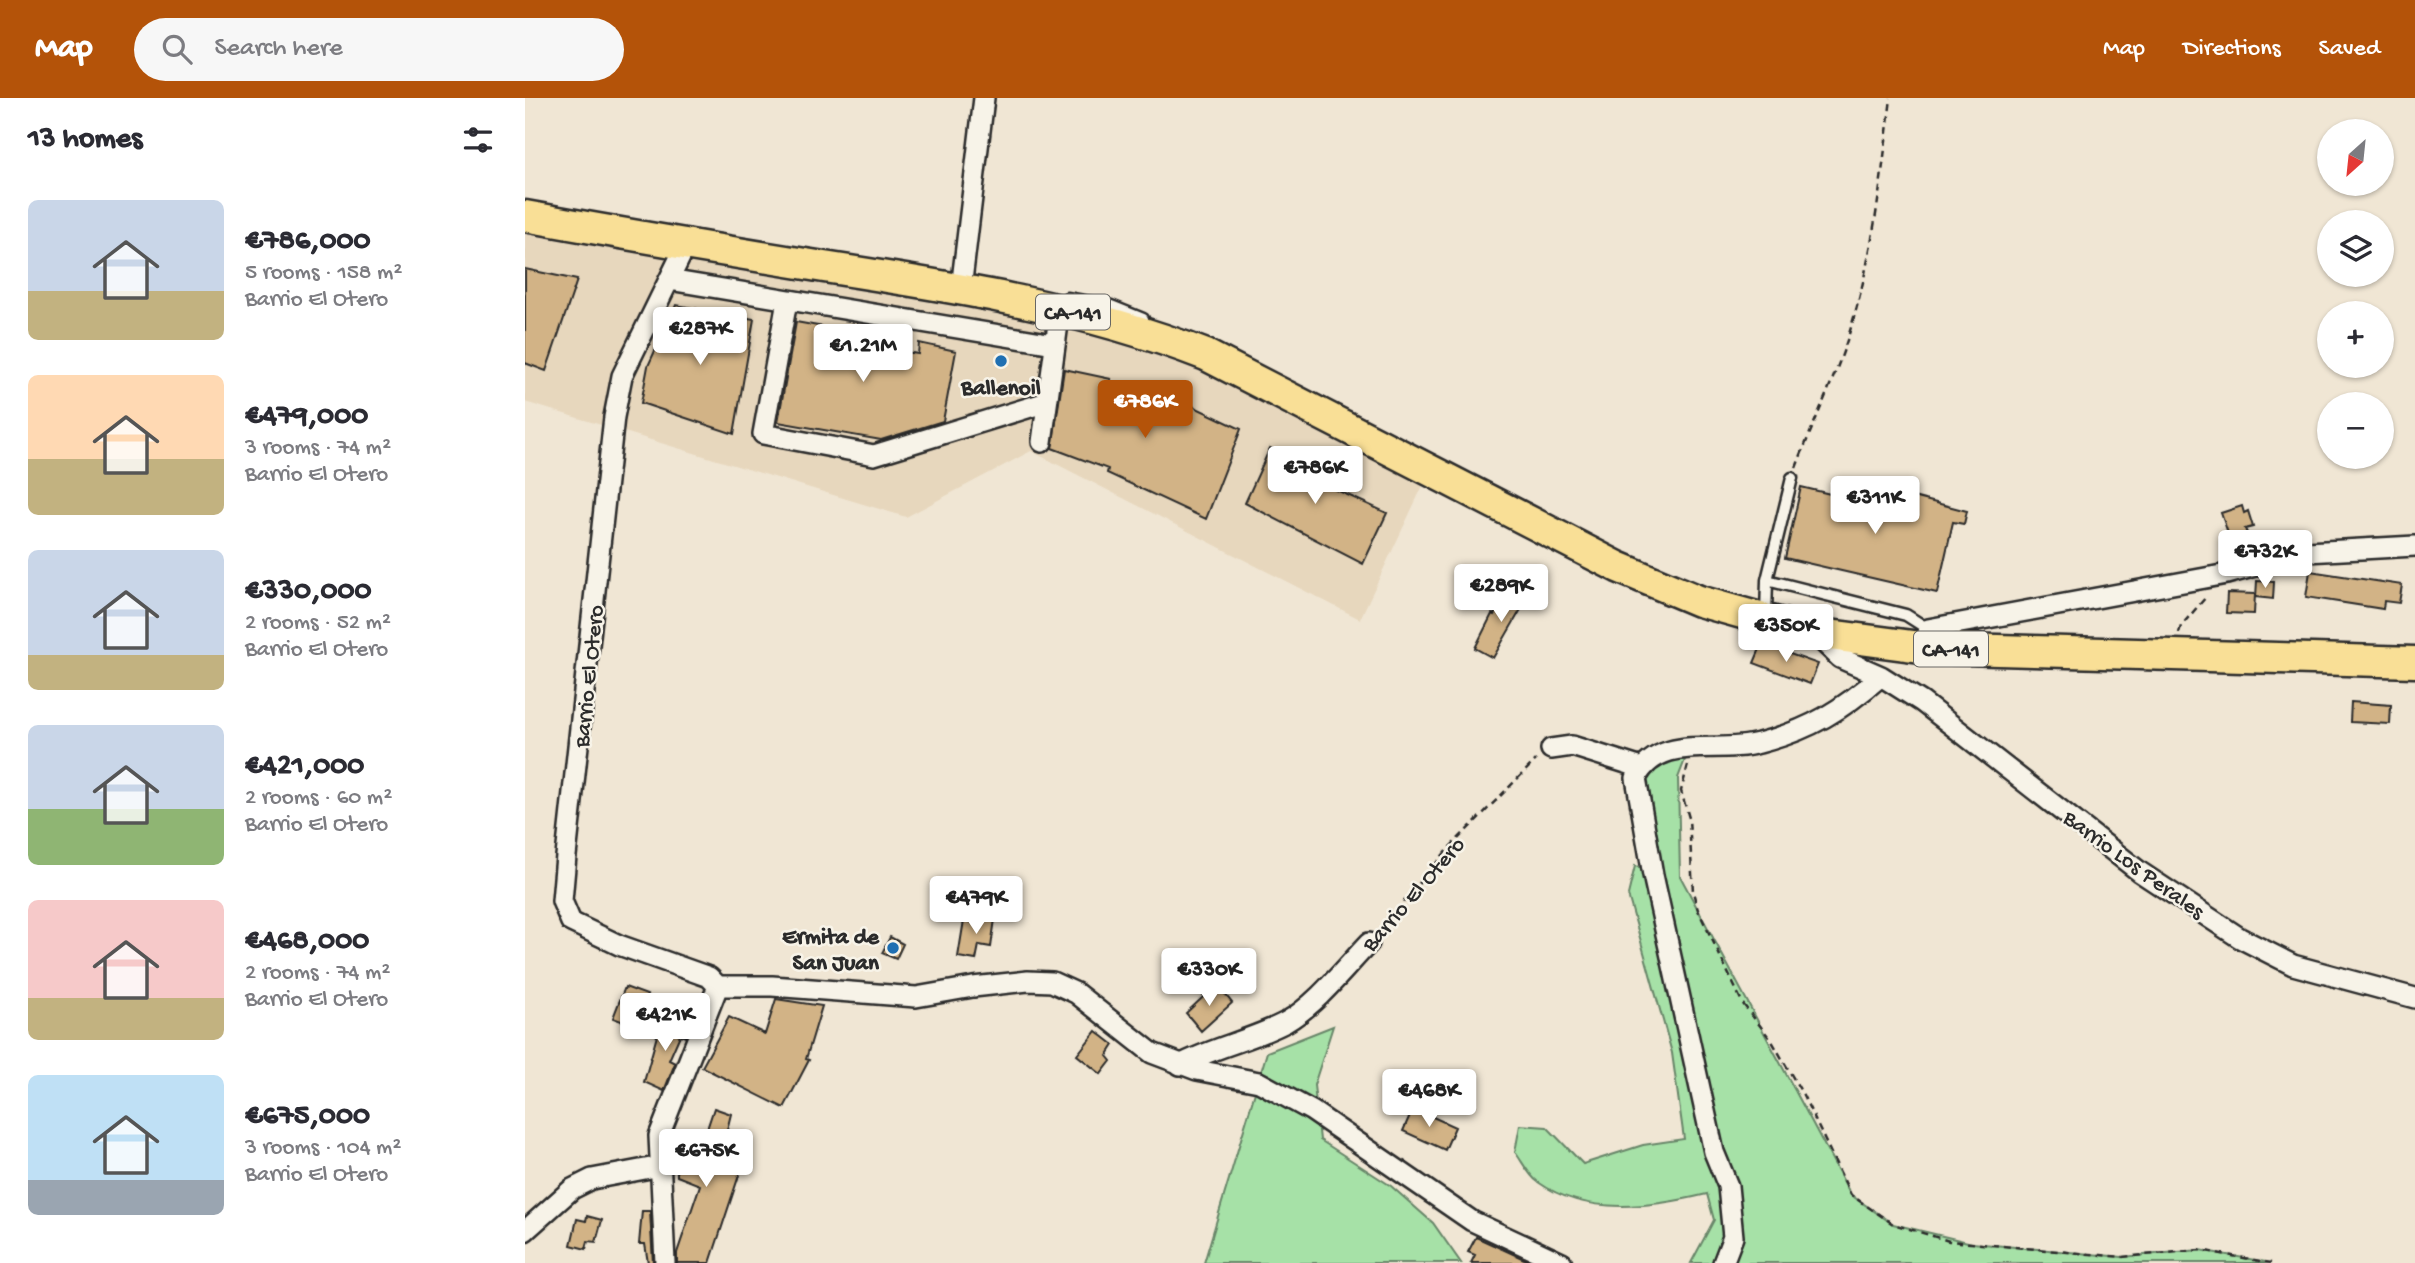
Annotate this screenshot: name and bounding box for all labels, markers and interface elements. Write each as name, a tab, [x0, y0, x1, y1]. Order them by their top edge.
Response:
search box	[134, 18, 624, 81]
text: Map	[35, 30, 92, 68]
icon: search	[158, 30, 196, 68]
text: Search here	[214, 34, 343, 65]
text: Map	[2103, 35, 2145, 64]
text: Directions	[2183, 35, 2281, 64]
text: Saved	[2319, 35, 2380, 64]
north arrow	[2317, 119, 2394, 196]
map controls	[2317, 119, 2394, 469]
icon: filters	[459, 121, 497, 159]
text: 13 homes	[28, 123, 142, 158]
button: layers	[2317, 210, 2394, 287]
text: €786,000	[245, 225, 371, 260]
icon: home	[84, 228, 168, 312]
text: 5 rooms · 158 m²	[245, 260, 402, 287]
text: Barrio El Otero	[245, 287, 388, 314]
road number: CA-141	[1036, 294, 1110, 330]
button: +	[2317, 301, 2394, 378]
pin: €287K	[651, 308, 749, 367]
text: €287K	[669, 316, 731, 343]
pin: €1.21M	[806, 324, 920, 384]
text: €1.21M	[830, 333, 896, 360]
marker: Ballenoil	[993, 353, 1009, 369]
place label: Ballenoil	[960, 376, 1041, 403]
pin: €786K	[1096, 380, 1194, 440]
text: €786K	[1114, 389, 1176, 416]
button: −	[2317, 392, 2394, 469]
text: €479,000	[245, 400, 368, 435]
icon: home	[84, 403, 168, 487]
text: 3 rooms · 74 m²	[245, 435, 391, 462]
pin: €786K	[1266, 446, 1364, 506]
text: €786K	[1284, 455, 1346, 482]
text: Barrio El Otero	[245, 462, 388, 489]
pin: €311K	[1826, 476, 1924, 536]
text: €311K	[1847, 485, 1903, 512]
pin: €732K	[2216, 531, 2314, 590]
text: €732K	[2234, 539, 2296, 566]
pin: €289K	[1452, 564, 1550, 624]
text: €289K	[1470, 573, 1532, 600]
text: €330,000	[245, 575, 372, 610]
icon: home	[84, 578, 168, 662]
street label: Barrio El Otero	[569, 604, 611, 750]
pin: €350K	[1737, 604, 1835, 664]
text: 2 rooms · 52 m²	[245, 610, 391, 637]
text: €350K	[1754, 613, 1818, 640]
road number: CA-141	[1914, 632, 1988, 666]
text: Barrio El Otero	[245, 637, 388, 664]
text: €421,000	[245, 750, 364, 785]
icon: home	[84, 753, 168, 837]
text: 2 rooms · 60 m²	[245, 785, 392, 812]
street label: Barrio Los Perales	[2056, 805, 2209, 927]
text: Barrio El Otero	[245, 812, 388, 839]
street label: Barrio El Otero	[1357, 832, 1472, 959]
pin: €479K	[927, 876, 1025, 936]
text: €479K	[946, 885, 1006, 912]
text: €468,000	[245, 925, 369, 960]
place label: Ermita de San Juan	[782, 925, 880, 978]
icon: home	[84, 928, 168, 1012]
marker: Ermita de San Juan	[885, 940, 901, 956]
pin: €330K	[1160, 948, 1258, 1008]
text: €330K	[1177, 957, 1241, 984]
text: 2 rooms · 74 m²	[245, 960, 390, 987]
text: Barrio El Otero	[245, 987, 388, 1014]
pin: €421K	[616, 993, 714, 1053]
text: €421K	[636, 1002, 694, 1029]
pin: €468K	[1380, 1070, 1478, 1129]
text: €468K	[1398, 1078, 1460, 1105]
text: €675,000	[245, 1100, 370, 1135]
icon: home	[84, 1103, 168, 1187]
pin: €675K	[657, 1130, 755, 1189]
text: 3 rooms · 104 m²	[245, 1135, 401, 1162]
text: €675K	[675, 1138, 737, 1165]
text: Barrio El Otero	[245, 1162, 388, 1189]

